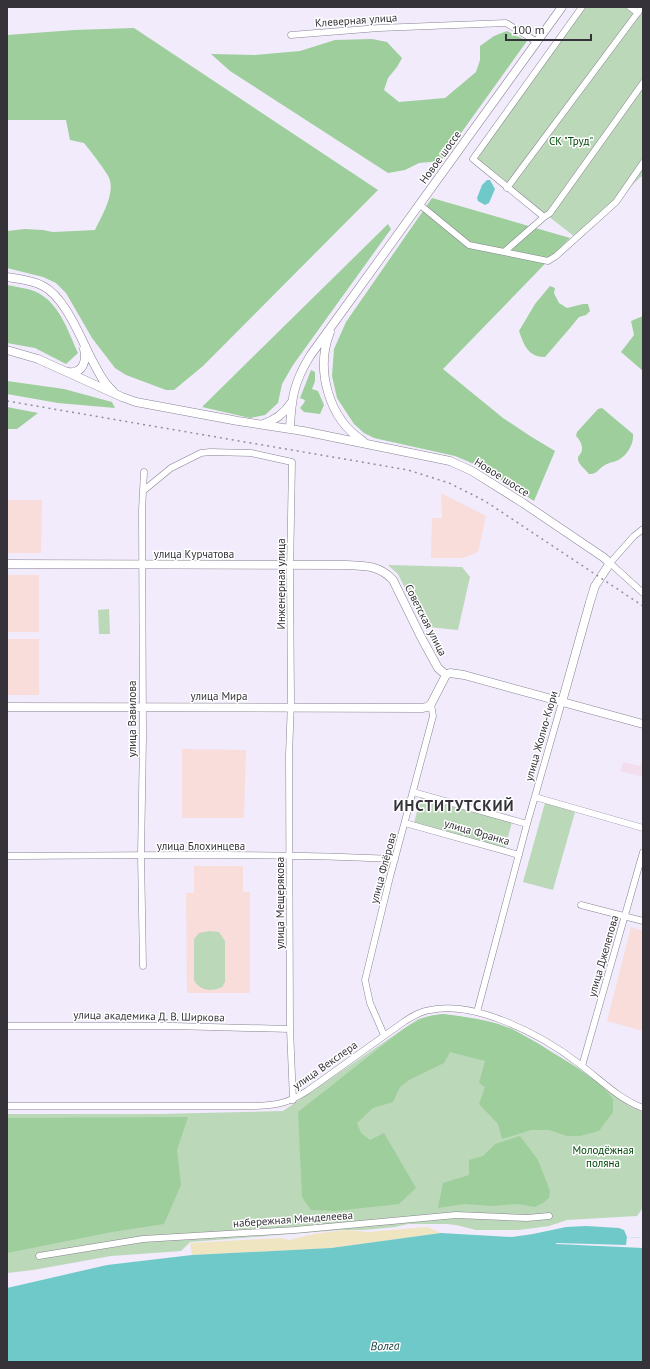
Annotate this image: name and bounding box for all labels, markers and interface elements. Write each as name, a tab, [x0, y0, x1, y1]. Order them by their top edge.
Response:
street label: Клеверная улица	[314, 10, 398, 30]
scale bar	[506, 16, 591, 42]
text: 100 m	[512, 22, 545, 37]
street label: Новое шоссе	[416, 127, 464, 186]
park label: СК "Труд"	[549, 134, 593, 148]
street label: Новое шоссе	[472, 455, 532, 500]
street label: Инженерная улица	[274, 538, 288, 630]
street label: улица Курчатова	[154, 547, 234, 561]
street label: Советская улица	[402, 582, 450, 658]
street label: улица Вавилова	[125, 681, 139, 757]
street label: улица Мира	[190, 689, 248, 703]
street label: улица Жолио-Кюри	[521, 689, 561, 783]
district label: ИНСТИТУТСКИЙ	[393, 796, 515, 815]
street label: улица Франка	[443, 816, 511, 848]
street label: улица Флёрова	[367, 831, 399, 905]
street label: улица Блохинцева	[157, 839, 245, 853]
street label: улица Мещерякова	[273, 857, 287, 949]
street label: улица Джелепова	[585, 914, 621, 998]
street label: улица академика Д. В. Ширкова	[73, 1008, 225, 1024]
street label: улица Векслера	[290, 1038, 360, 1092]
park label: Молодёжная поляна	[572, 1143, 634, 1170]
street label: набережная Менделеева	[233, 1208, 353, 1230]
water label: Волга	[370, 1338, 400, 1353]

